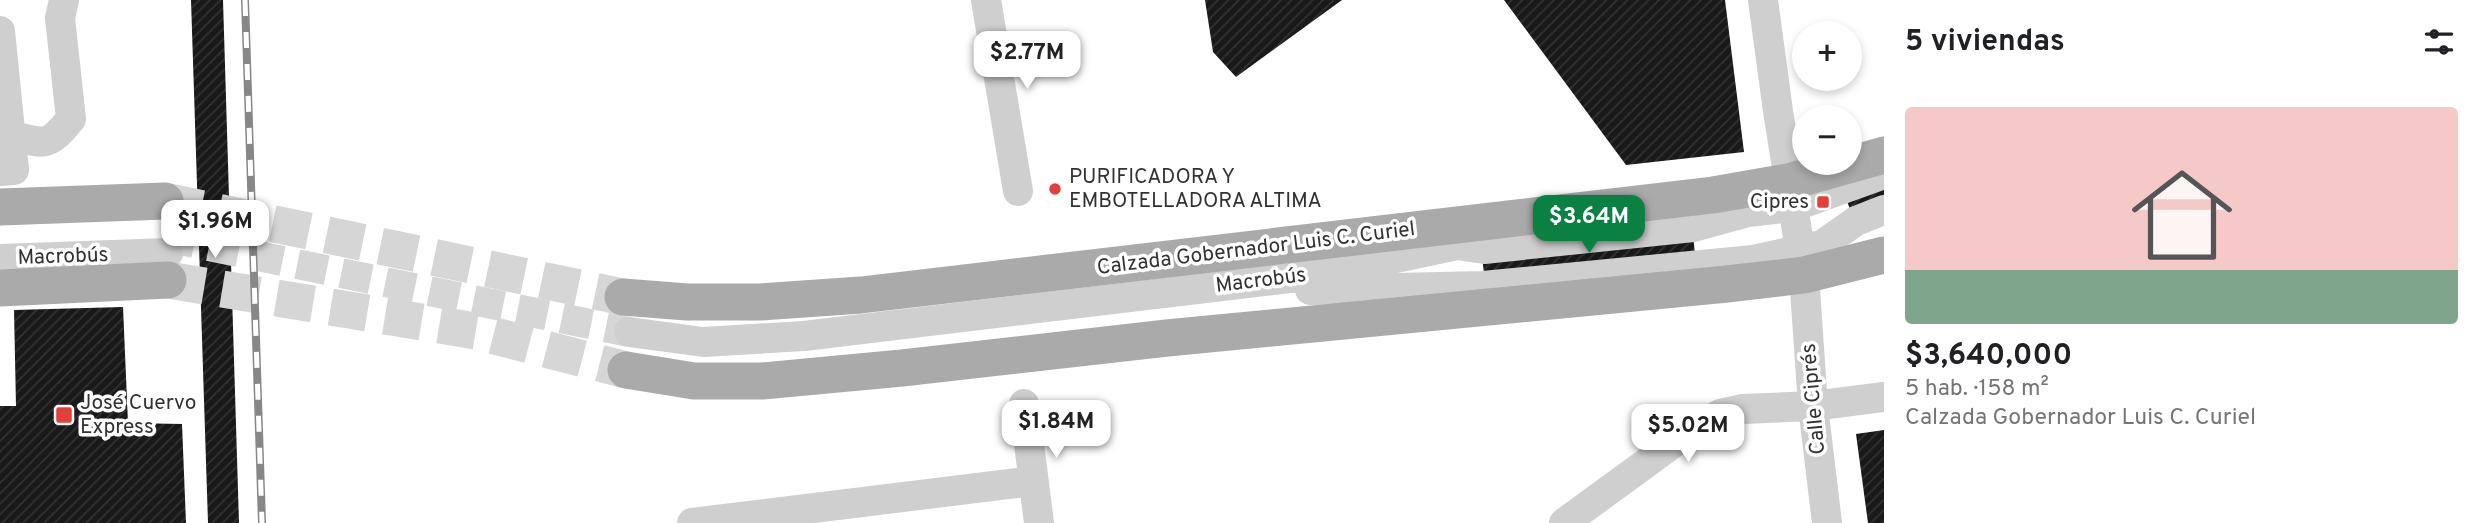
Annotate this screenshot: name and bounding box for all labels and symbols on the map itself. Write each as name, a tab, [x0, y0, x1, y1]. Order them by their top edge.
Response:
pin: $2.77M	[970, 32, 1084, 91]
place label: PURIFICADORA Y EMBOTELLADORA ALTIMA	[1069, 164, 1322, 215]
marker: PURIFICADORA Y EMBOTELLADORA ALTIMA	[1047, 181, 1063, 197]
place label: Cipres	[1750, 189, 1809, 216]
marker: Cipres	[1815, 194, 1831, 210]
pin: $3.64M	[1532, 196, 1646, 255]
pin: $1.96M	[158, 201, 272, 260]
street label: Calzada Gobernador Luis C. Curiel	[1095, 216, 1417, 282]
street label: Macrobús	[17, 242, 109, 272]
street label: Macrobús	[1214, 262, 1308, 300]
street label: Calle Ciprés	[1796, 342, 1832, 456]
place label: José Cuervo Express	[80, 390, 196, 441]
pin: $1.84M	[999, 400, 1113, 460]
marker: José Cuervo Express	[54, 405, 74, 425]
pin: $5.02M	[1631, 405, 1745, 464]

